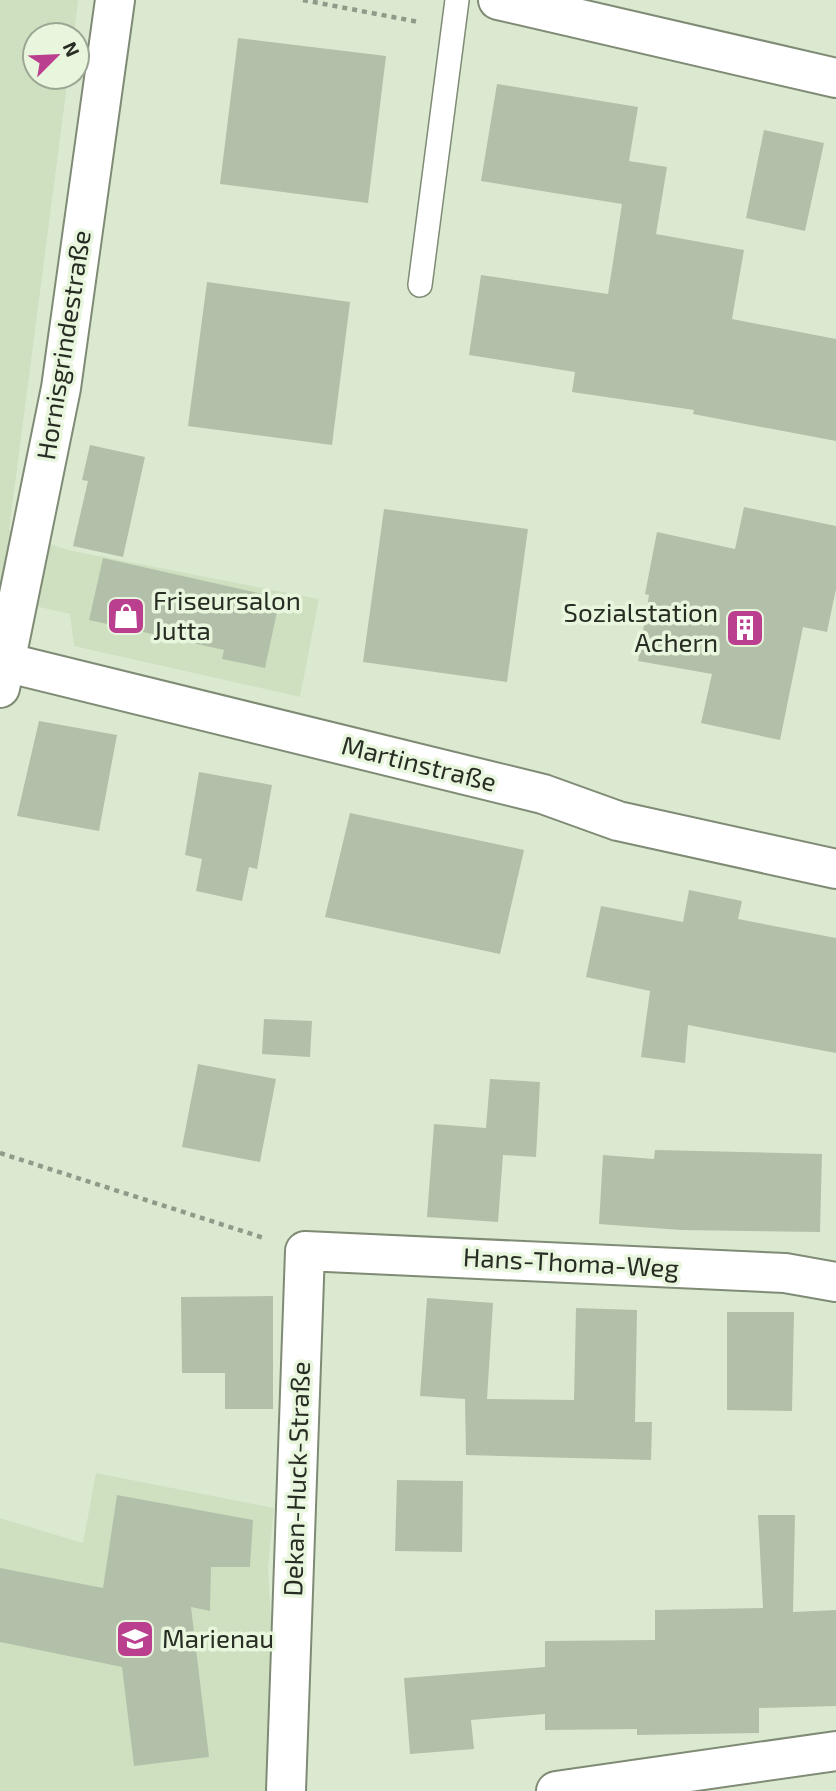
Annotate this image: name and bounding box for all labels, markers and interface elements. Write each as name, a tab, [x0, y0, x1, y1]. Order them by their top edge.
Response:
north arrow	[21, 21, 91, 91]
text: N	[59, 38, 85, 60]
street label: Hornisgrindestraße	[29, 228, 96, 462]
place label: Friseursalon Jutta	[153, 584, 301, 645]
shop icon: Friseursalon Jutta	[105, 595, 147, 637]
place label: Sozialstation Achern	[563, 596, 718, 657]
building icon: Sozialstation Achern	[724, 607, 766, 649]
street label: Martinstraße	[339, 728, 500, 797]
street label: Hans-Thoma-Weg	[462, 1240, 680, 1283]
street label: Dekan-Huck-Straße	[276, 1361, 315, 1597]
school or university icon: Marienau	[114, 1618, 156, 1660]
place label: Marienau	[162, 1622, 274, 1653]

